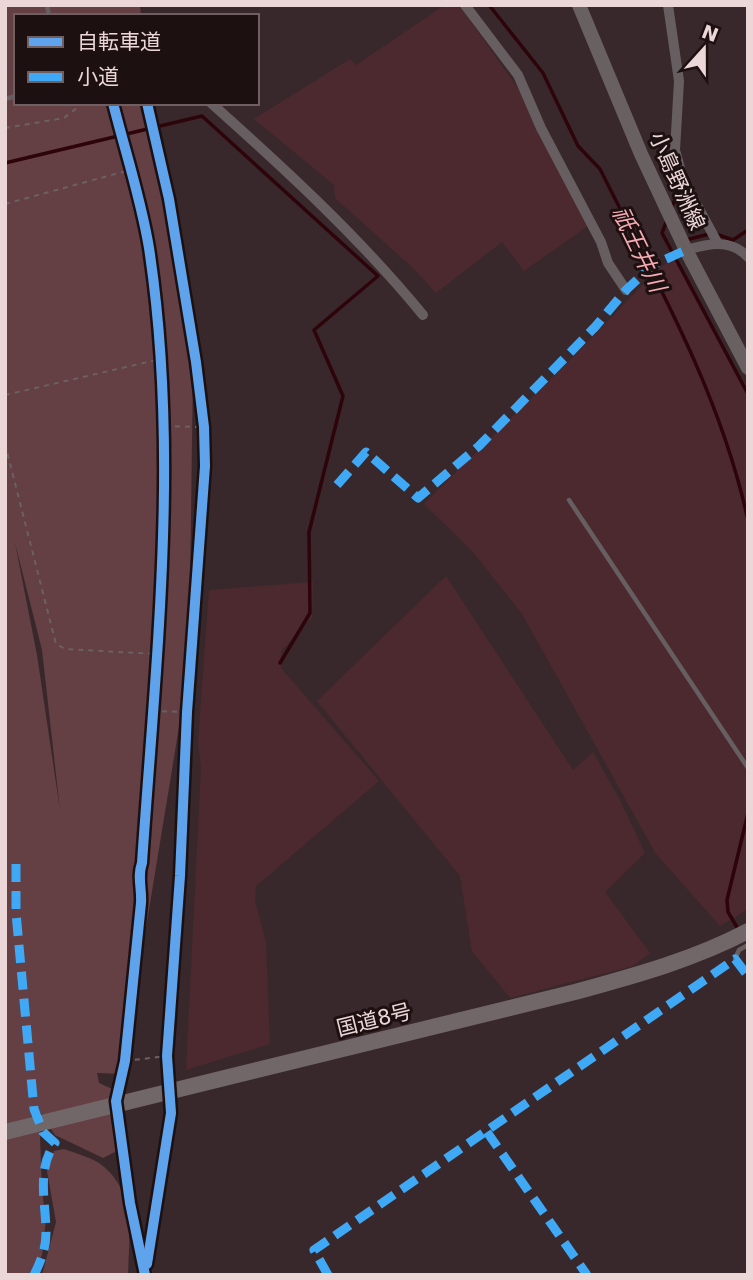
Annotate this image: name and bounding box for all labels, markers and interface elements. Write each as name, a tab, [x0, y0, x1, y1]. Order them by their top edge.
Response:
legend	[14, 14, 259, 105]
north arrow	[669, 14, 739, 84]
text: N	[699, 20, 721, 46]
text: 自転車道	[77, 30, 161, 54]
text: 小道	[77, 65, 119, 89]
street label: 小島野洲線	[645, 128, 709, 234]
water label: 祇王井川	[607, 202, 672, 299]
street label: 国道8号	[334, 999, 414, 1041]

